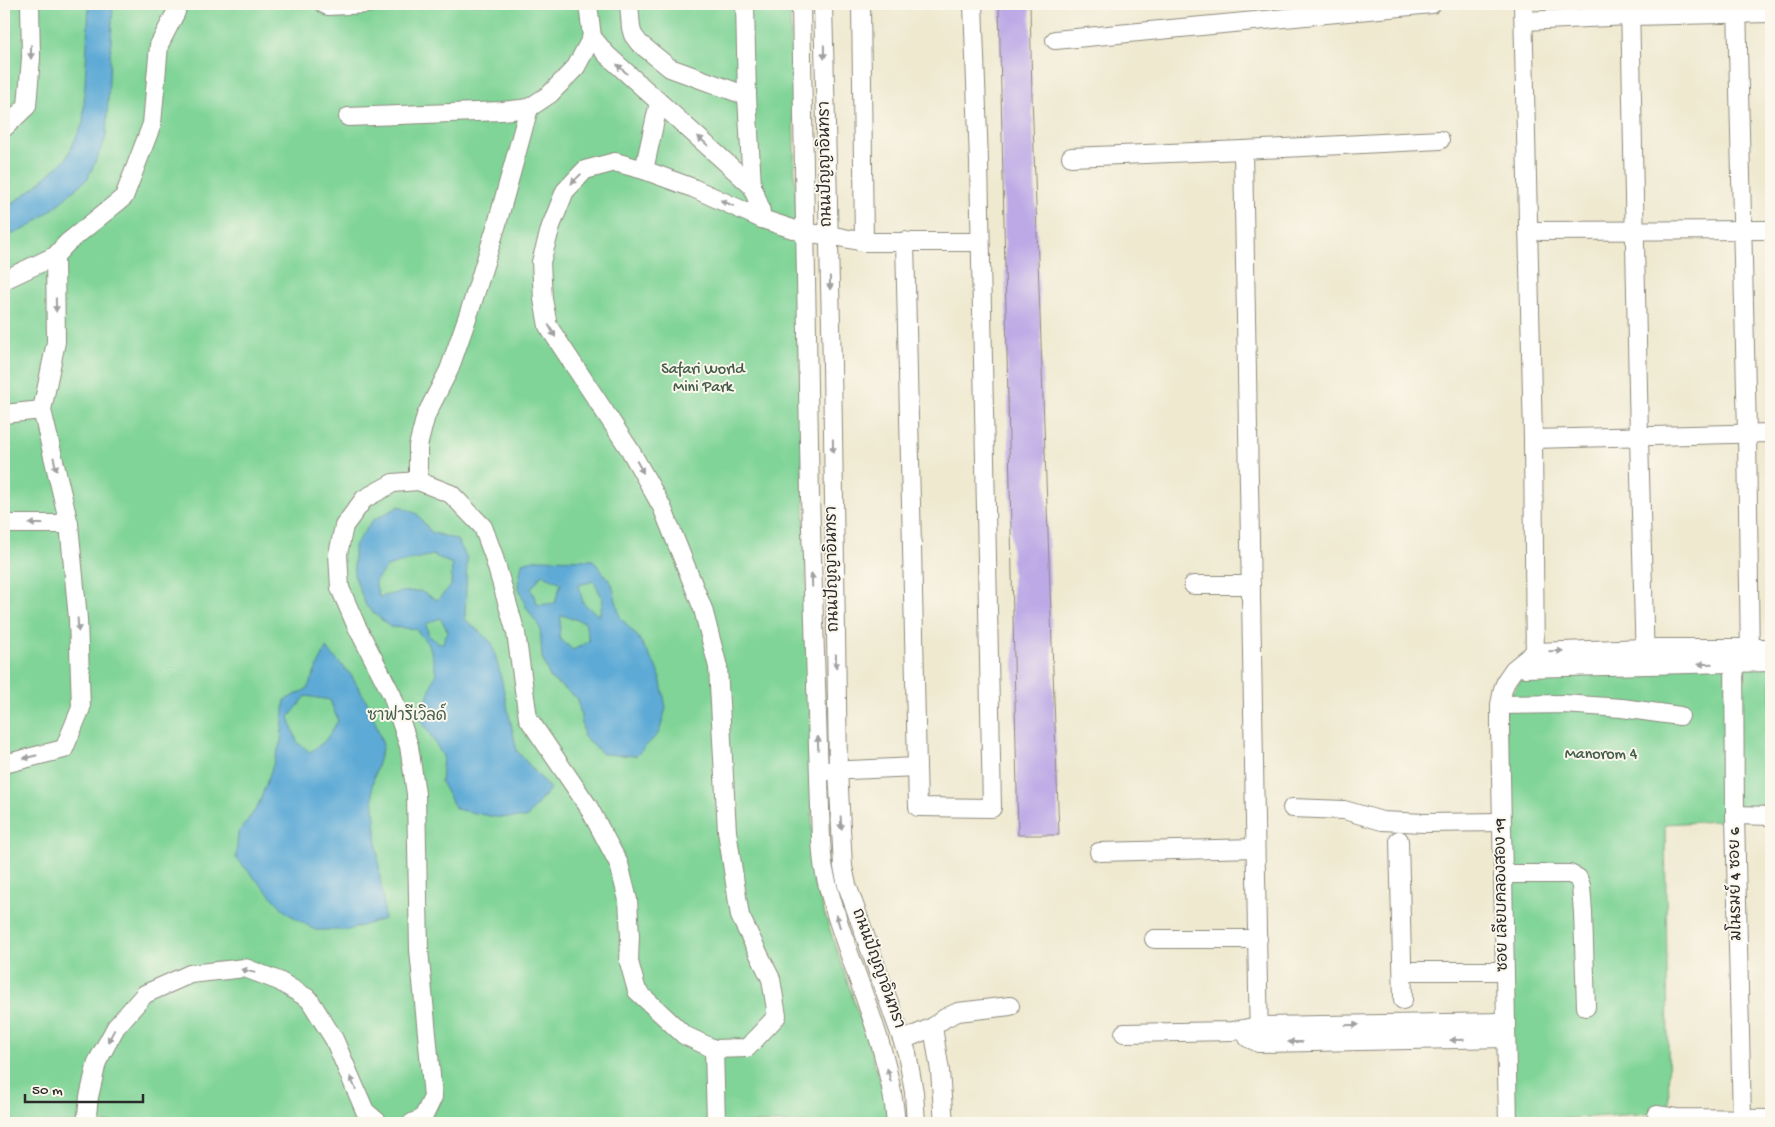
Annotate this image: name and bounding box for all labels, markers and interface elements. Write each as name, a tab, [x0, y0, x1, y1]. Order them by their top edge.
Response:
one-way arrow	[27, 45, 35, 61]
one-way arrow	[821, 45, 829, 61]
one-way arrow	[617, 63, 629, 75]
street label: ถนนปัญญาอินทรา	[812, 101, 838, 227]
one-way arrow	[696, 135, 709, 146]
one-way arrow	[570, 173, 582, 185]
one-way arrow	[720, 199, 734, 207]
one-way arrow	[826, 276, 834, 292]
one-way arrow	[52, 297, 60, 313]
one-way arrow	[548, 323, 556, 338]
park label: Safari World Mini Park	[661, 361, 746, 398]
one-way arrow	[829, 438, 837, 454]
one-way arrow	[51, 457, 59, 472]
one-way arrow	[636, 460, 644, 474]
street label: ถนนปัญญาอินทรา	[819, 506, 845, 632]
one-way arrow	[28, 520, 44, 528]
one-way arrow	[808, 572, 816, 588]
one-way arrow	[74, 617, 82, 633]
one-way arrow	[1548, 647, 1564, 655]
one-way arrow	[832, 653, 840, 669]
one-way arrow	[1697, 660, 1713, 668]
park label: ซาฟารีเวิลด์	[367, 703, 447, 727]
one-way arrow	[813, 735, 821, 751]
park label: Manorom 4	[1565, 746, 1638, 765]
one-way arrow	[22, 753, 37, 761]
one-way arrow	[837, 815, 845, 831]
street label: ซอย เลียบคลองสอง 19	[1488, 818, 1514, 972]
street label: มโนรมย์ 4 ซอย 6	[1721, 826, 1747, 941]
street label: ถนนปัญญาอินทรา	[847, 905, 911, 1031]
one-way arrow	[833, 913, 841, 928]
one-way arrow	[240, 967, 256, 975]
one-way arrow	[1344, 1021, 1360, 1029]
one-way arrow	[107, 1029, 115, 1043]
one-way arrow	[1449, 1036, 1465, 1044]
one-way arrow	[1287, 1038, 1303, 1046]
one-way arrow	[884, 1068, 892, 1083]
scale bar	[25, 1072, 142, 1104]
one-way arrow	[349, 1076, 357, 1090]
text: 50 m	[32, 1082, 63, 1100]

